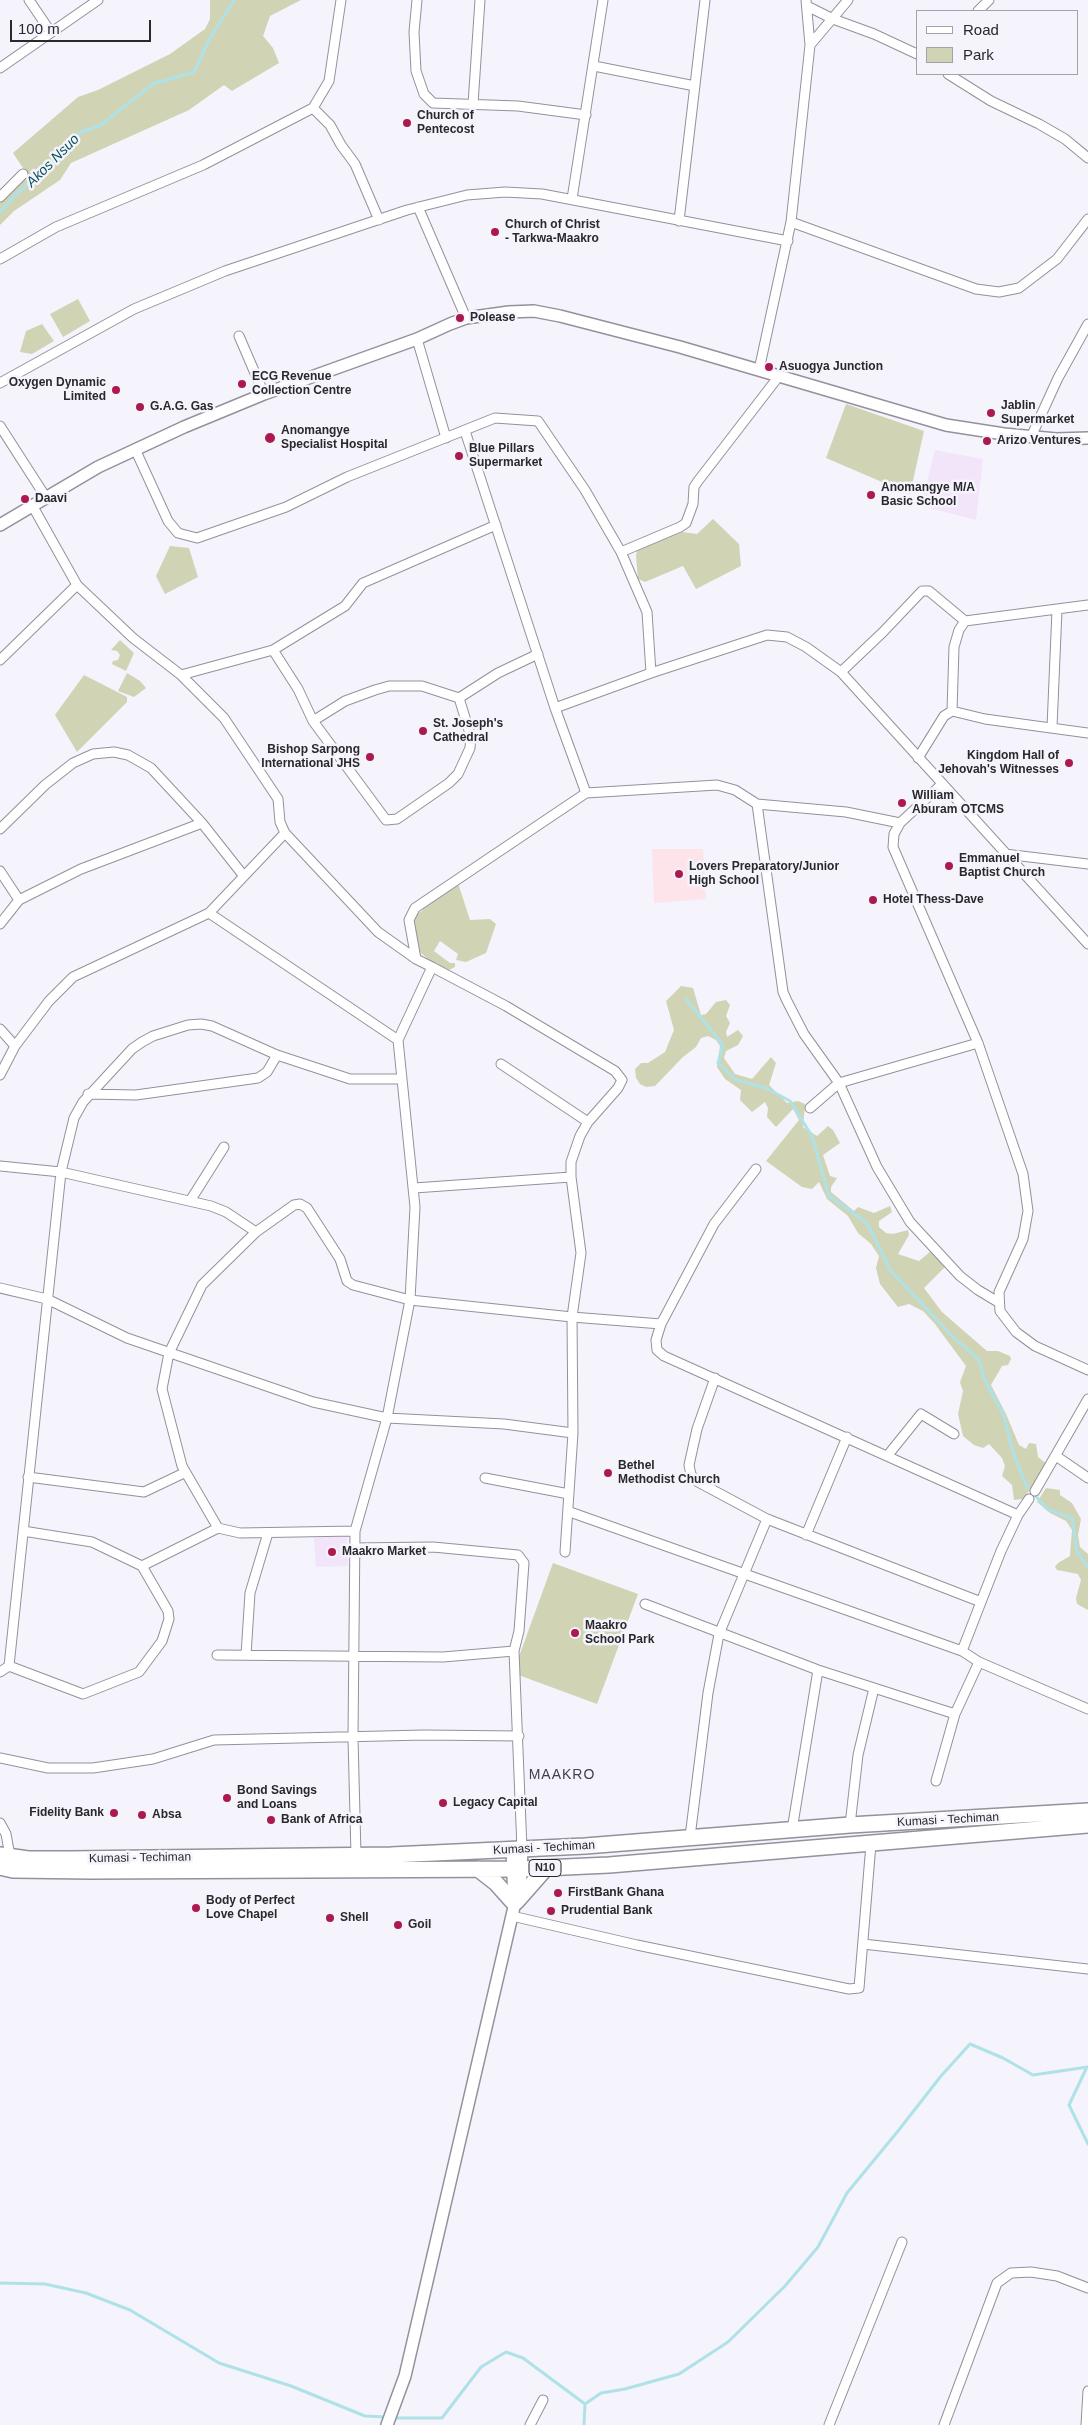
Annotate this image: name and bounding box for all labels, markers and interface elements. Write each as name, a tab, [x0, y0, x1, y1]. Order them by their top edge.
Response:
scale bar	[12, 10, 154, 42]
legend	[916, 10, 1078, 75]
text: 100 m	[18, 20, 60, 37]
text: Road	[963, 21, 999, 38]
text: Park	[963, 46, 994, 63]
place label: Church of Pentecost	[417, 109, 474, 137]
marker: Church of Pentecost	[401, 117, 413, 129]
water label: Akos Nsuo	[23, 131, 83, 191]
place label: Church of Christ - Tarkwa-Maakro	[505, 218, 600, 246]
marker: Church of Christ - Tarkwa-Maakro	[489, 226, 501, 238]
place label: Polease	[470, 311, 515, 325]
marker: Polease	[454, 312, 466, 324]
place label: Asuogya Junction	[779, 360, 883, 374]
marker: Asuogya Junction	[763, 361, 775, 373]
place label: ECG Revenue Collection Centre	[252, 370, 351, 398]
place label: Oxygen Dynamic Limited	[9, 376, 106, 404]
marker: ECG Revenue Collection Centre	[236, 378, 248, 390]
marker: Oxygen Dynamic Limited	[110, 384, 122, 396]
place label: Jablin Supermarket	[1001, 399, 1074, 427]
place label: G.A.G. Gas	[150, 400, 213, 414]
marker: G.A.G. Gas	[134, 401, 146, 413]
marker: Jablin Supermarket	[985, 407, 997, 419]
place label: Anomangye Specialist Hospital	[281, 424, 388, 452]
marker: Anomangye Specialist Hospital	[263, 431, 277, 445]
place label: Arizo Ventures	[997, 434, 1081, 448]
marker: Arizo Ventures	[981, 435, 993, 447]
place label: Blue Pillars Supermarket	[469, 442, 542, 470]
marker: Blue Pillars Supermarket	[453, 450, 465, 462]
place label: Anomangye M/A Basic School	[881, 481, 975, 509]
marker: Anomangye M/A Basic School	[865, 489, 877, 501]
place label: Daavi	[35, 492, 67, 506]
marker: Daavi	[19, 493, 31, 505]
place label: St. Joseph's Cathedral	[433, 717, 503, 745]
marker: St. Joseph's Cathedral	[417, 725, 429, 737]
place label: Bishop Sarpong International JHS	[261, 743, 360, 771]
place label: Kingdom Hall of Jehovah's Witnesses	[938, 749, 1059, 777]
marker: Bishop Sarpong International JHS	[364, 751, 376, 763]
marker: Kingdom Hall of Jehovah's Witnesses	[1063, 757, 1075, 769]
place label: William Aburam OTCMS	[912, 789, 1004, 817]
marker: William Aburam OTCMS	[896, 797, 908, 809]
place label: Emmanuel Baptist Church	[959, 852, 1045, 880]
place label: Lovers Preparatory/Junior High School	[689, 860, 839, 888]
marker: Emmanuel Baptist Church	[943, 860, 955, 872]
marker: Lovers Preparatory/Junior High School	[673, 868, 685, 880]
place label: Hotel Thess-Dave	[883, 893, 984, 907]
marker: Hotel Thess-Dave	[867, 894, 879, 906]
place label: Bethel Methodist Church	[618, 1459, 720, 1487]
marker: Bethel Methodist Church	[602, 1467, 614, 1479]
place label: Maakro Market	[342, 1545, 426, 1559]
marker: Maakro Market	[326, 1546, 338, 1558]
place label: Maakro School Park	[585, 1619, 654, 1647]
marker: Maakro School Park	[569, 1627, 581, 1639]
district label: MAAKRO	[528, 1767, 596, 1783]
place label: Bond Savings and Loans	[237, 1784, 317, 1812]
marker: Bond Savings and Loans	[221, 1792, 233, 1804]
place label: Legacy Capital	[453, 1796, 538, 1810]
marker: Legacy Capital	[437, 1797, 449, 1809]
place label: Fidelity Bank	[29, 1806, 104, 1820]
marker: Fidelity Bank	[108, 1807, 120, 1819]
place label: Absa	[152, 1808, 181, 1822]
marker: Absa	[136, 1809, 148, 1821]
street label: Kumasi - Techiman	[897, 1810, 999, 1830]
place label: Bank of Africa	[281, 1813, 362, 1827]
marker: Bank of Africa	[265, 1814, 277, 1826]
street label: Kumasi - Techiman	[493, 1838, 595, 1858]
street label: Kumasi - Techiman	[89, 1850, 191, 1866]
road number: N10	[529, 1860, 561, 1876]
place label: FirstBank Ghana	[568, 1886, 664, 1900]
marker: FirstBank Ghana	[552, 1887, 564, 1899]
place label: Body of Perfect Love Chapel	[206, 1894, 295, 1922]
marker: Body of Perfect Love Chapel	[190, 1902, 202, 1914]
place label: Prudential Bank	[561, 1904, 652, 1918]
marker: Prudential Bank	[545, 1905, 557, 1917]
place label: Shell	[340, 1911, 369, 1925]
marker: Shell	[324, 1912, 336, 1924]
place label: Goil	[408, 1918, 431, 1932]
marker: Goil	[392, 1919, 404, 1931]

